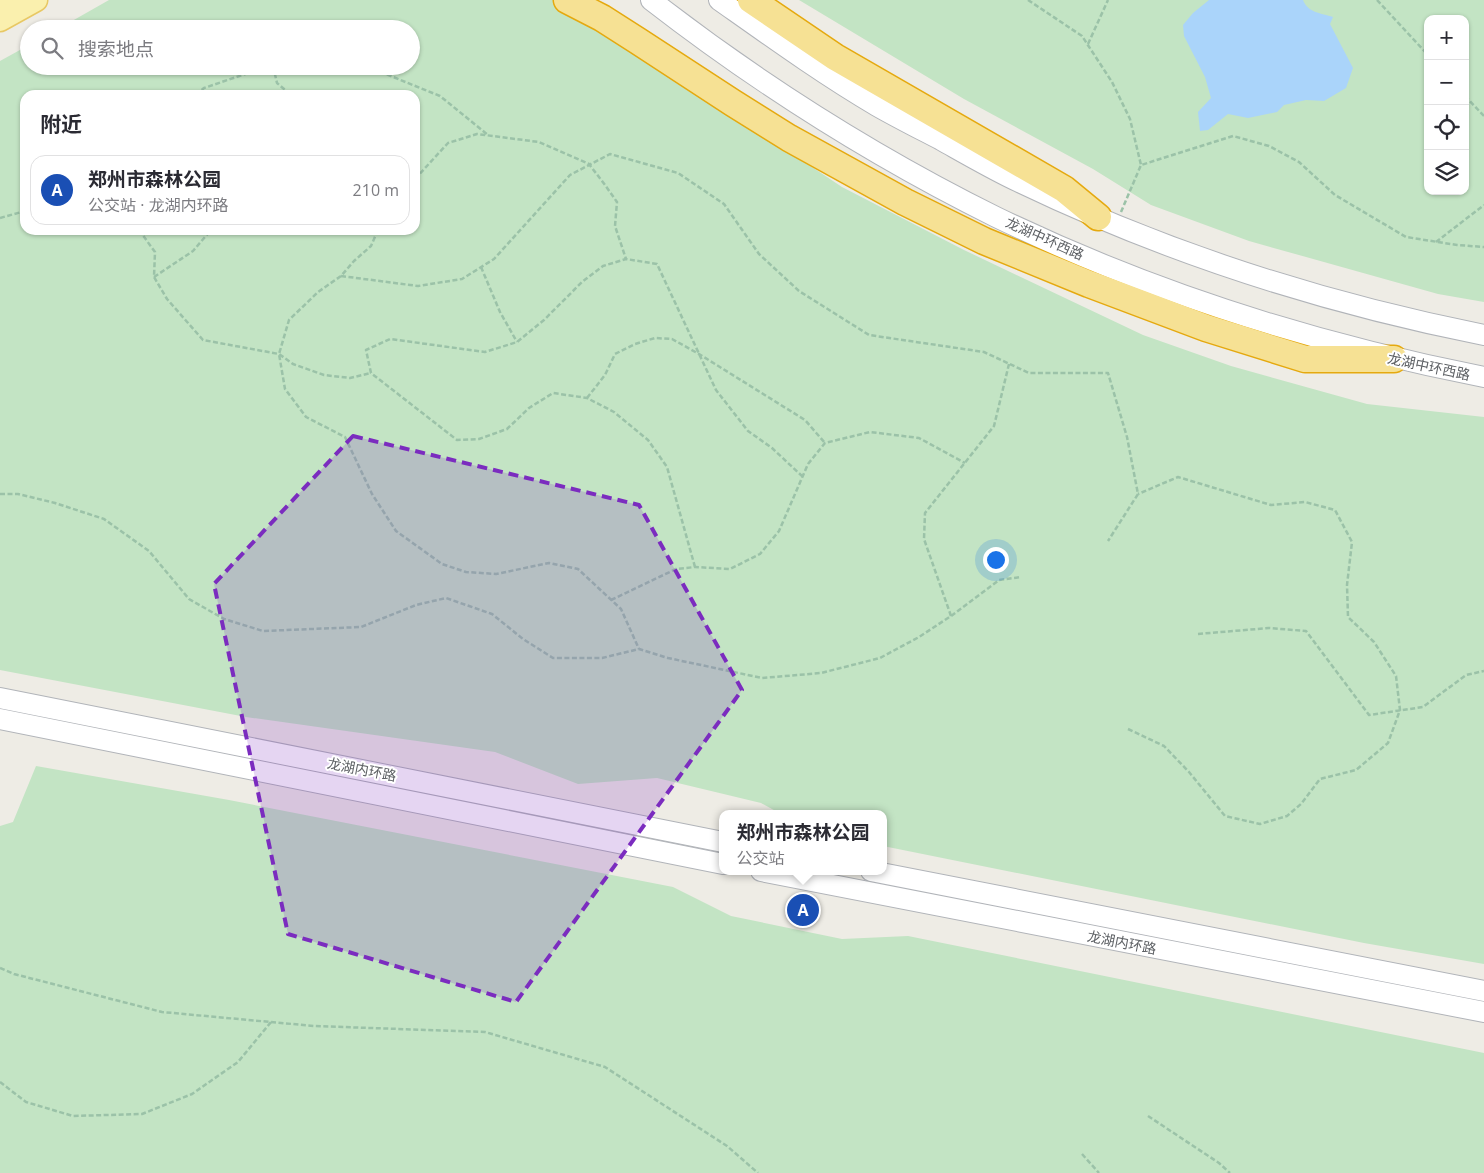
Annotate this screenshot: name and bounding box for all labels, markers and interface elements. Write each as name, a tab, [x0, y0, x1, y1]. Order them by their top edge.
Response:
map controls	[1424, 15, 1469, 195]
button: +	[1424, 15, 1469, 60]
search box	[20, 20, 420, 75]
icon: search	[38, 34, 66, 62]
text: 搜索地点	[78, 36, 154, 62]
button: −	[1424, 60, 1469, 105]
button: locate	[1424, 105, 1469, 150]
text: 附近	[40, 110, 82, 138]
button: layers	[1424, 150, 1469, 195]
text: 郑州市森林公园	[88, 166, 221, 192]
text: A	[51, 179, 63, 201]
text: 210 m	[353, 179, 399, 201]
text: 公交站 · 龙湖内环路	[88, 194, 229, 216]
street label: 龙湖中环西路	[1003, 212, 1087, 264]
street label: 龙湖中环西路	[1386, 348, 1472, 384]
your location	[983, 547, 1009, 573]
street label: 龙湖内环路	[326, 753, 398, 785]
popup	[719, 810, 887, 875]
text: 郑州市森林公园	[736, 819, 870, 845]
text: 公交站	[736, 847, 785, 869]
pin: A	[787, 891, 819, 929]
street label: 龙湖内环路	[1086, 926, 1158, 958]

